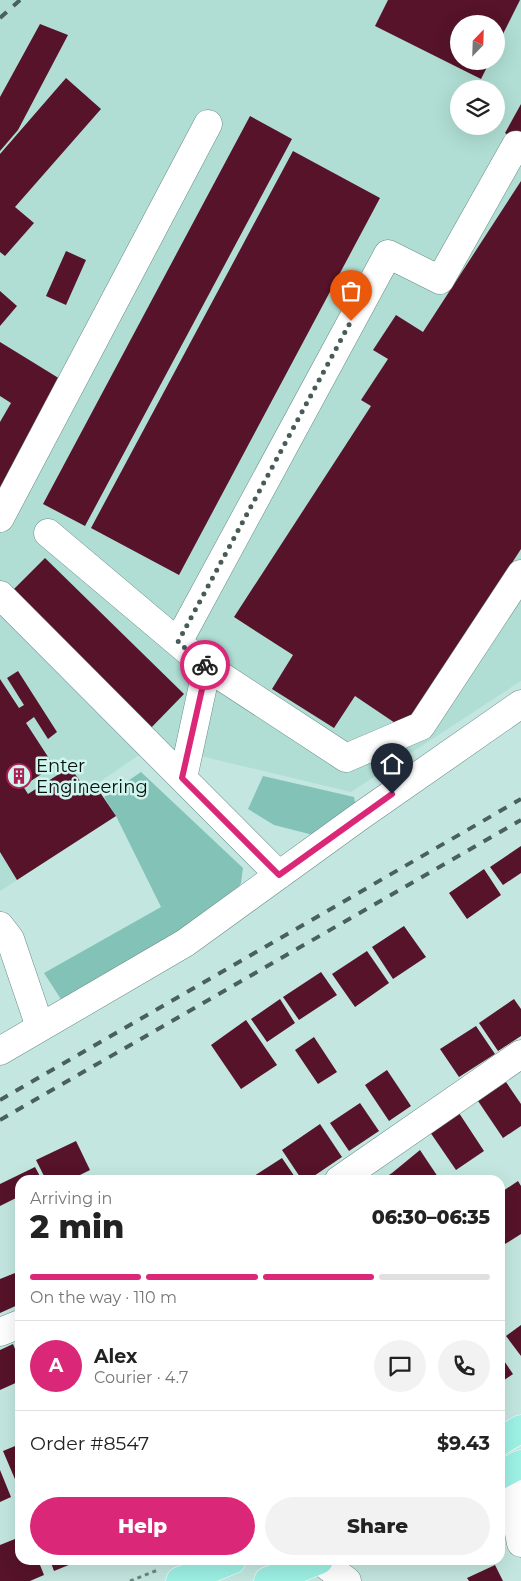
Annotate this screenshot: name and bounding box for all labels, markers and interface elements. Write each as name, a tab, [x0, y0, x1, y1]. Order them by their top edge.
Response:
north arrow	[450, 15, 505, 70]
map controls	[450, 15, 505, 135]
button: layers	[450, 80, 505, 135]
pin	[330, 270, 372, 321]
icon: bag	[337, 277, 365, 305]
courier	[180, 640, 230, 690]
icon: bike	[191, 651, 219, 679]
pin	[371, 743, 413, 794]
icon: home	[378, 750, 406, 778]
place label: Enter Engineering	[36, 755, 148, 798]
building icon: Enter Engineering	[6, 763, 32, 789]
text: Arriving in	[30, 1189, 112, 1208]
text: 06:30–06:35	[372, 1206, 490, 1229]
text: 2 min	[30, 1207, 124, 1246]
text: On the way · 110 m	[30, 1288, 177, 1307]
button: chat	[374, 1340, 426, 1392]
button: phone	[438, 1340, 490, 1392]
text: Alex	[94, 1345, 137, 1368]
text: A	[49, 1354, 63, 1377]
text: Courier · 4.7	[94, 1368, 188, 1387]
text: Order #8547	[30, 1432, 149, 1455]
text: $9.43	[437, 1432, 490, 1455]
button: Help	[30, 1497, 255, 1555]
button: Share	[265, 1497, 490, 1555]

